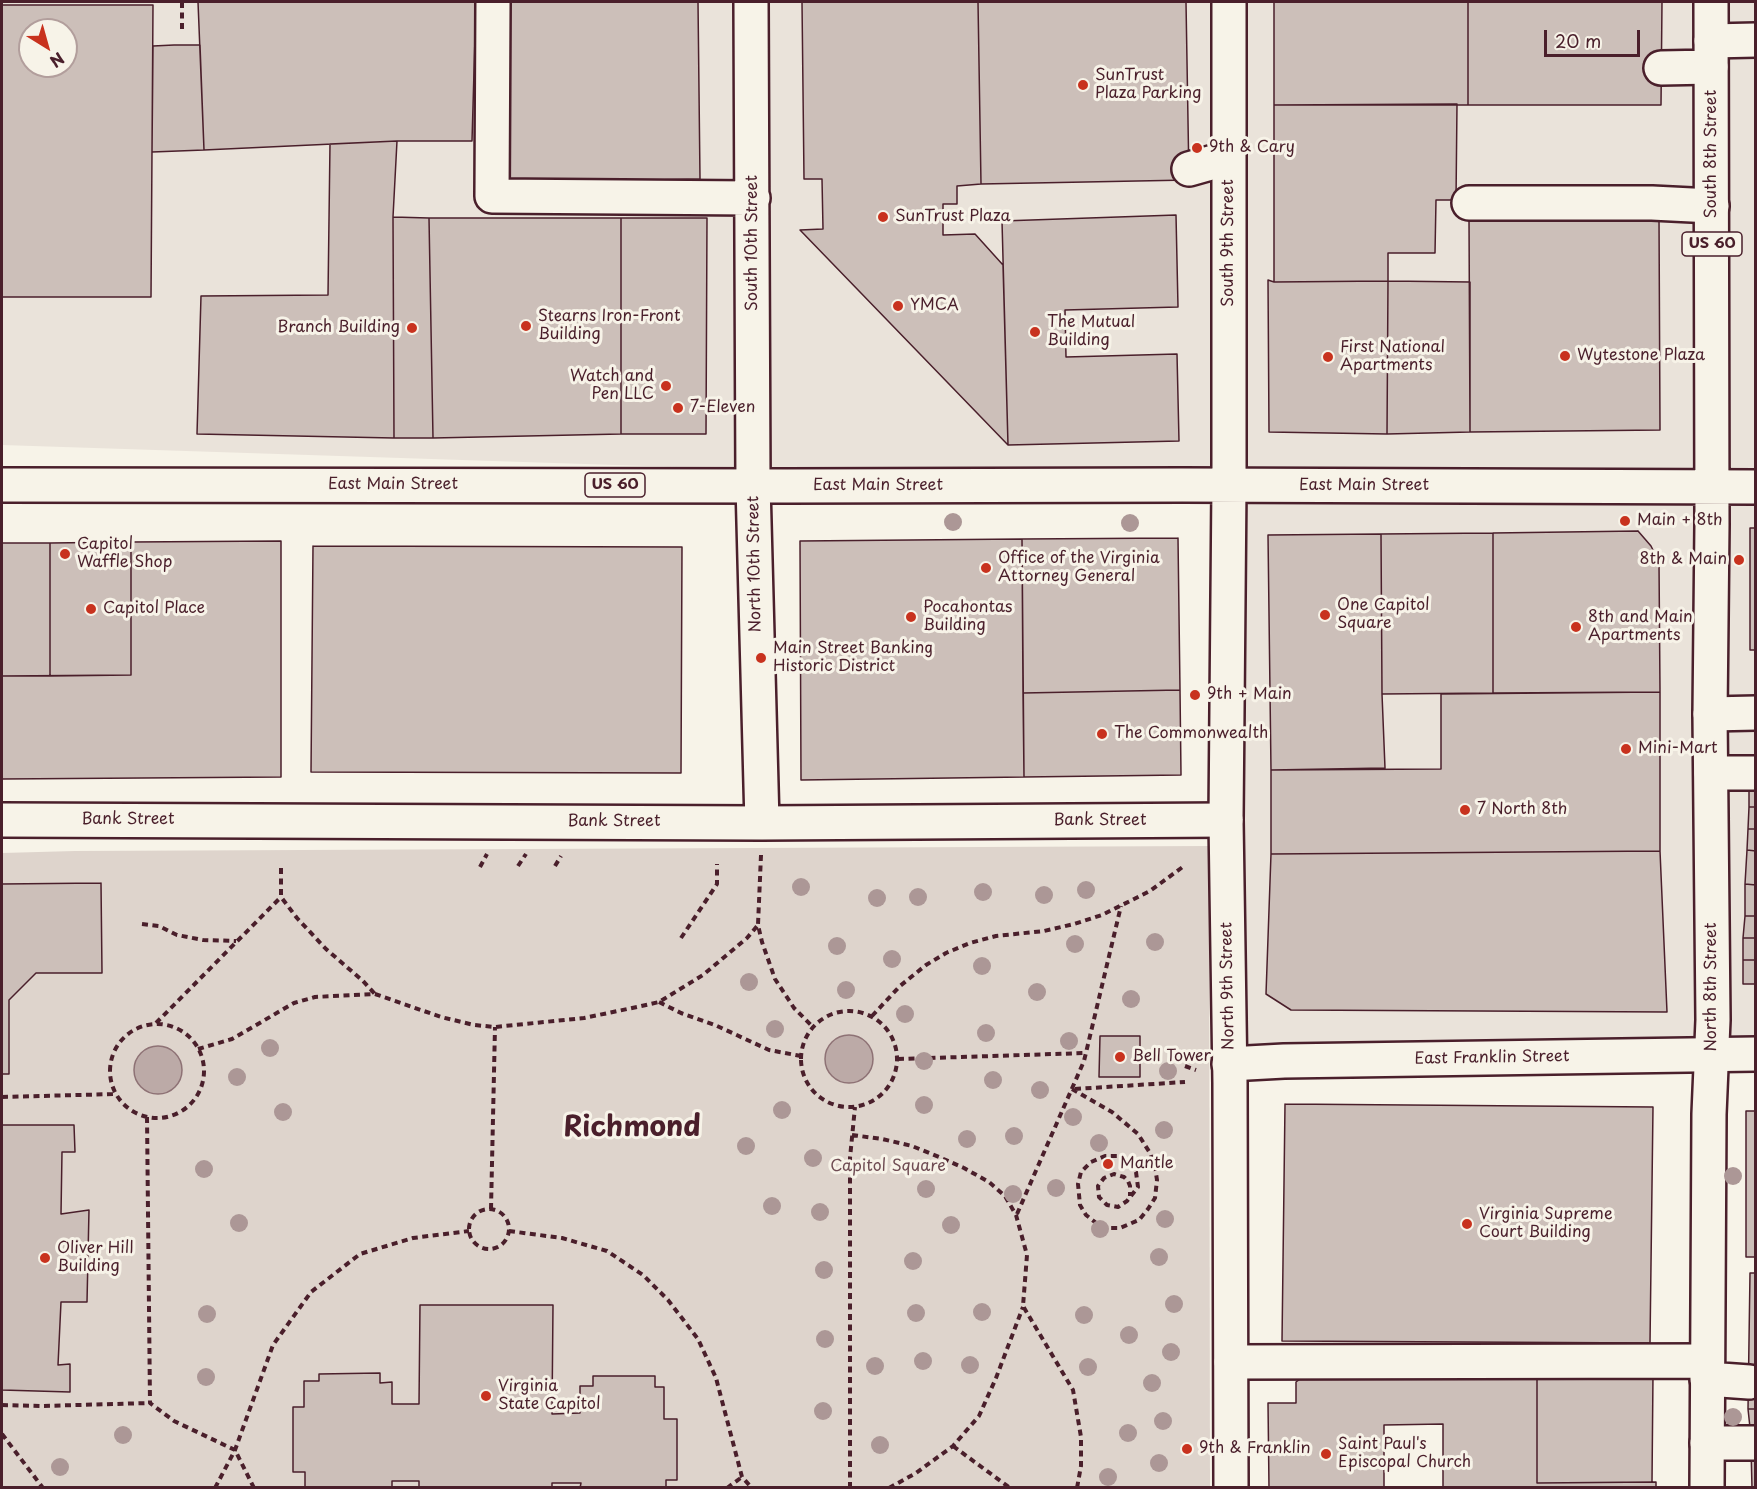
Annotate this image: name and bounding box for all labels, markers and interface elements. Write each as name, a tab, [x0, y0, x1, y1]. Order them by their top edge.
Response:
north arrow	[18, 18, 78, 78]
scale bar	[1547, 18, 1643, 56]
text: 20 m	[1555, 27, 1601, 54]
text: N	[45, 47, 70, 74]
place label: SunTrust Plaza Parking	[1095, 66, 1201, 104]
marker: SunTrust Plaza Parking	[1076, 78, 1090, 92]
street label: South 8th Street	[1702, 90, 1722, 218]
place label: 9th & Cary	[1209, 138, 1295, 158]
marker: 9th & Cary	[1190, 141, 1204, 155]
street label: South 10th Street	[743, 175, 763, 311]
street label: South 9th Street	[1219, 179, 1239, 307]
place label: SunTrust Plaza	[895, 207, 1011, 227]
marker: SunTrust Plaza	[876, 210, 890, 224]
road number: US 60	[1682, 232, 1742, 256]
place label: YMCA	[910, 296, 959, 316]
marker: YMCA	[891, 299, 905, 313]
place label: Stearns Iron-Front Building	[538, 307, 681, 345]
place label: The Mutual Building	[1047, 313, 1135, 351]
place label: Branch Building	[277, 318, 400, 338]
marker: Stearns Iron-Front Building	[519, 319, 533, 333]
marker: Branch Building	[405, 321, 419, 335]
marker: The Mutual Building	[1028, 325, 1042, 339]
place label: First National Apartments	[1340, 338, 1445, 376]
place label: Wytestone Plaza	[1577, 346, 1705, 366]
marker: Wytestone Plaza	[1558, 349, 1572, 363]
marker: First National Apartments	[1321, 350, 1335, 364]
place label: Watch and Pen LLC	[570, 367, 654, 405]
marker: Watch and Pen LLC	[659, 379, 673, 393]
place label: 7-Eleven	[690, 398, 755, 418]
marker: 7-Eleven	[671, 401, 685, 415]
road number: US 60	[585, 473, 645, 497]
street label: East Main Street	[328, 475, 458, 495]
street label: East Main Street	[813, 476, 943, 496]
street label: East Main Street	[1299, 476, 1429, 496]
street label: North 10th Street	[744, 496, 766, 632]
place label: Main + 8th	[1637, 511, 1723, 531]
marker: Main + 8th	[1618, 514, 1632, 528]
place label: Capitol Waffle Shop	[77, 535, 172, 573]
marker: Capitol Waffle Shop	[58, 547, 72, 561]
place label: Office of the Virginia Attorney General	[998, 549, 1160, 587]
place label: 8th & Main	[1640, 550, 1727, 570]
marker: 8th & Main	[1732, 553, 1746, 567]
marker: Office of the Virginia Attorney General	[979, 561, 993, 575]
place label: One Capitol Square	[1337, 596, 1430, 634]
place label: Pocahontas Building	[923, 598, 1012, 636]
place label: Capitol Place	[103, 599, 205, 619]
marker: Capitol Place	[84, 602, 98, 616]
marker: One Capitol Square	[1318, 608, 1332, 622]
place label: 8th and Main Apartments	[1588, 608, 1693, 646]
marker: Pocahontas Building	[904, 610, 918, 624]
marker: 8th and Main Apartments	[1569, 620, 1583, 634]
place label: Main Street Banking Historic District	[773, 639, 933, 677]
marker: Main Street Banking Historic District	[754, 651, 768, 665]
place label: 9th + Main	[1207, 685, 1292, 705]
marker: 9th + Main	[1188, 688, 1202, 702]
place label: The Commonwealth	[1114, 724, 1268, 744]
marker: The Commonwealth	[1095, 727, 1109, 741]
place label: Mini-Mart	[1638, 739, 1718, 759]
marker: Mini-Mart	[1619, 742, 1633, 756]
place label: 7 North 8th	[1477, 800, 1567, 820]
marker: 7 North 8th	[1458, 803, 1472, 817]
street label: Bank Street	[81, 810, 175, 830]
street label: Bank Street	[1053, 811, 1147, 831]
street label: Bank Street	[567, 812, 661, 832]
street label: North 9th Street	[1217, 922, 1239, 1050]
street label: North 8th Street	[1702, 923, 1722, 1051]
place label: Bell Tower	[1132, 1047, 1211, 1067]
street label: East Franklin Street	[1414, 1047, 1570, 1069]
marker: Bell Tower	[1113, 1050, 1127, 1064]
district label: Richmond	[563, 1111, 701, 1145]
place label: Mantle	[1120, 1154, 1174, 1174]
park label: Capitol Square	[830, 1157, 946, 1177]
marker: Mantle	[1101, 1157, 1115, 1171]
place label: Virginia Supreme Court Building	[1479, 1205, 1613, 1243]
marker: Virginia Supreme Court Building	[1460, 1217, 1474, 1231]
place label: Oliver Hill Building	[57, 1239, 134, 1277]
marker: Oliver Hill Building	[38, 1251, 52, 1265]
place label: Virginia State Capitol	[498, 1377, 601, 1415]
marker: Virginia State Capitol	[479, 1389, 493, 1403]
place label: Saint Paul's Episcopal Church	[1338, 1435, 1471, 1473]
place label: 9th & Franklin	[1199, 1439, 1310, 1459]
marker: 9th & Franklin	[1180, 1442, 1194, 1456]
marker: Saint Paul's Episcopal Church	[1319, 1447, 1333, 1461]

